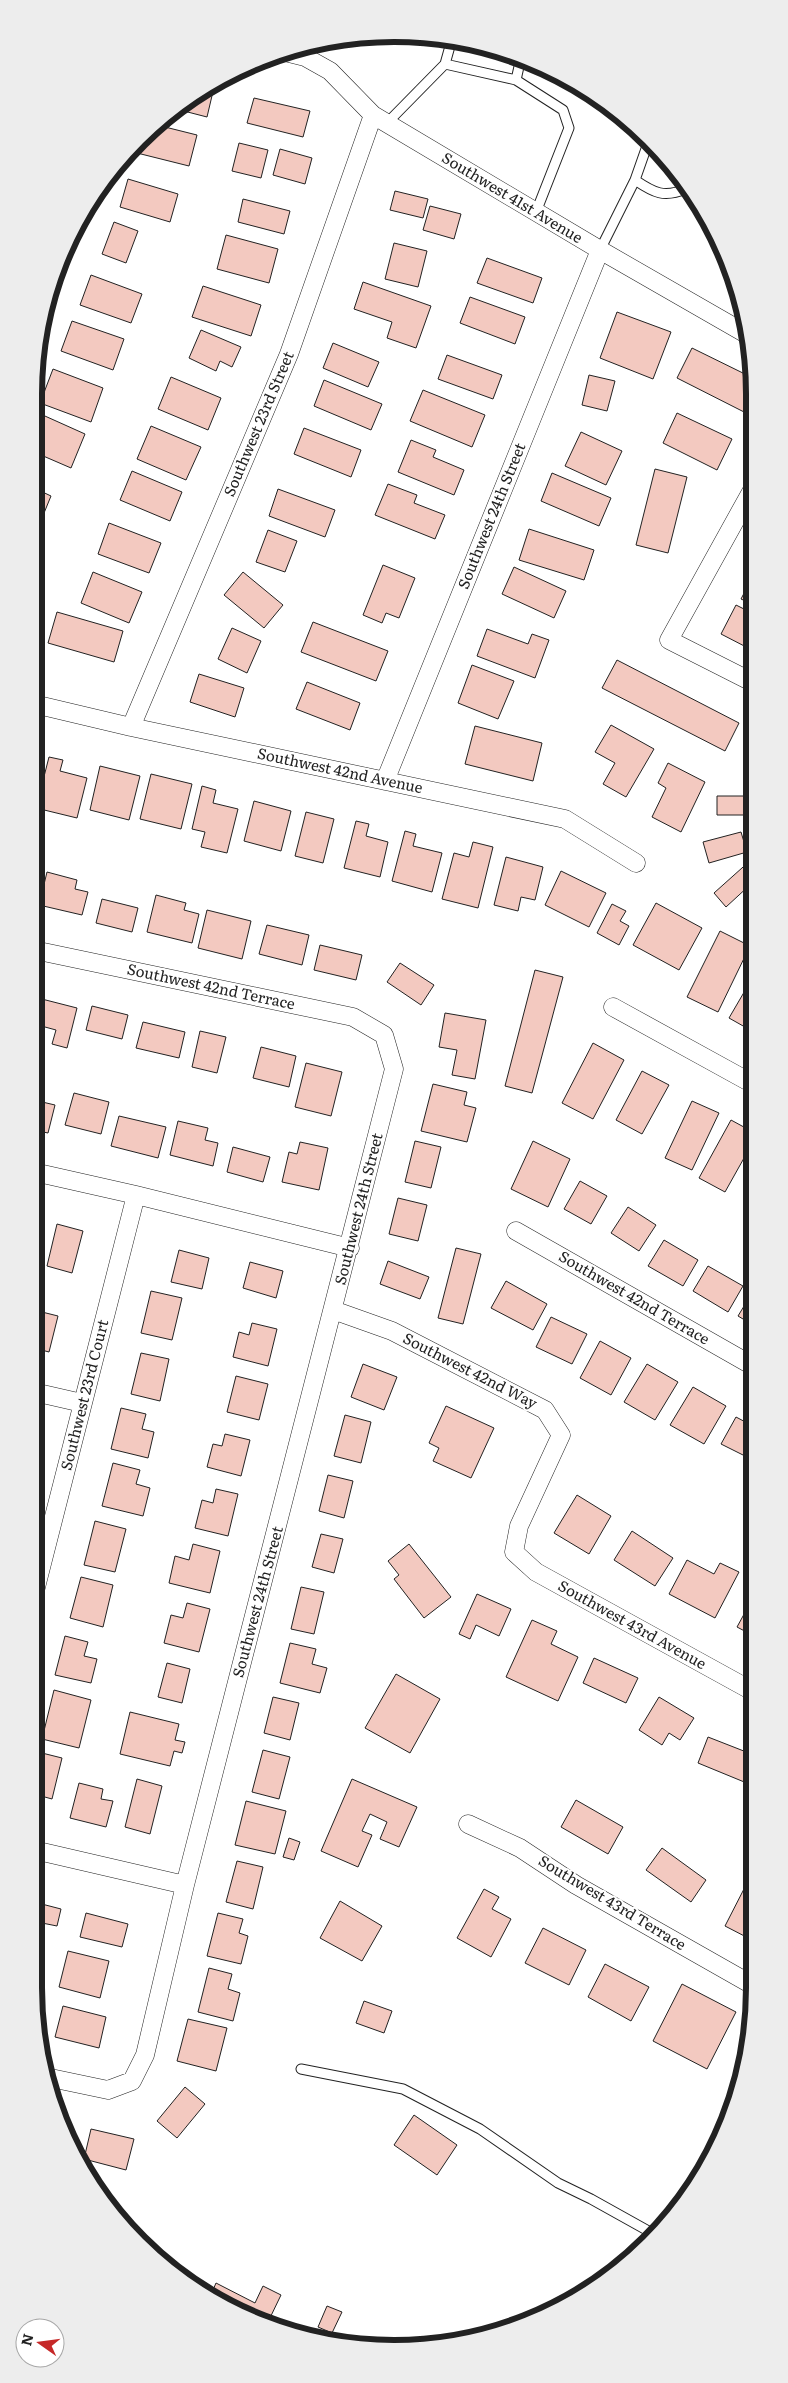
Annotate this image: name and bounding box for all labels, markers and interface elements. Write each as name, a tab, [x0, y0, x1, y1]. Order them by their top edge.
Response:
street label: Southwest 41st Avenue	[438, 145, 588, 248]
street label: Southwest 23rd Street	[217, 347, 299, 500]
street label: Southwest 24th Street	[451, 439, 530, 592]
street label: Southwest 42nd Avenue	[255, 741, 425, 798]
street label: Southwest 42nd Terrace	[125, 957, 298, 1015]
street label: Southwest 24th Street	[328, 1130, 388, 1287]
street label: Southwest 42nd Terrace	[555, 1244, 715, 1350]
street label: Southwest 23rd Court	[54, 1317, 113, 1473]
street label: Southwest 42nd Way	[399, 1326, 542, 1414]
street label: Southwest 24th Street	[225, 1523, 288, 1680]
street label: Southwest 43rd Avenue	[554, 1573, 711, 1674]
street label: Southwest 43rd Terrace	[535, 1848, 691, 1955]
north arrow	[15, 2318, 65, 2368]
text: N	[15, 2331, 38, 2348]

